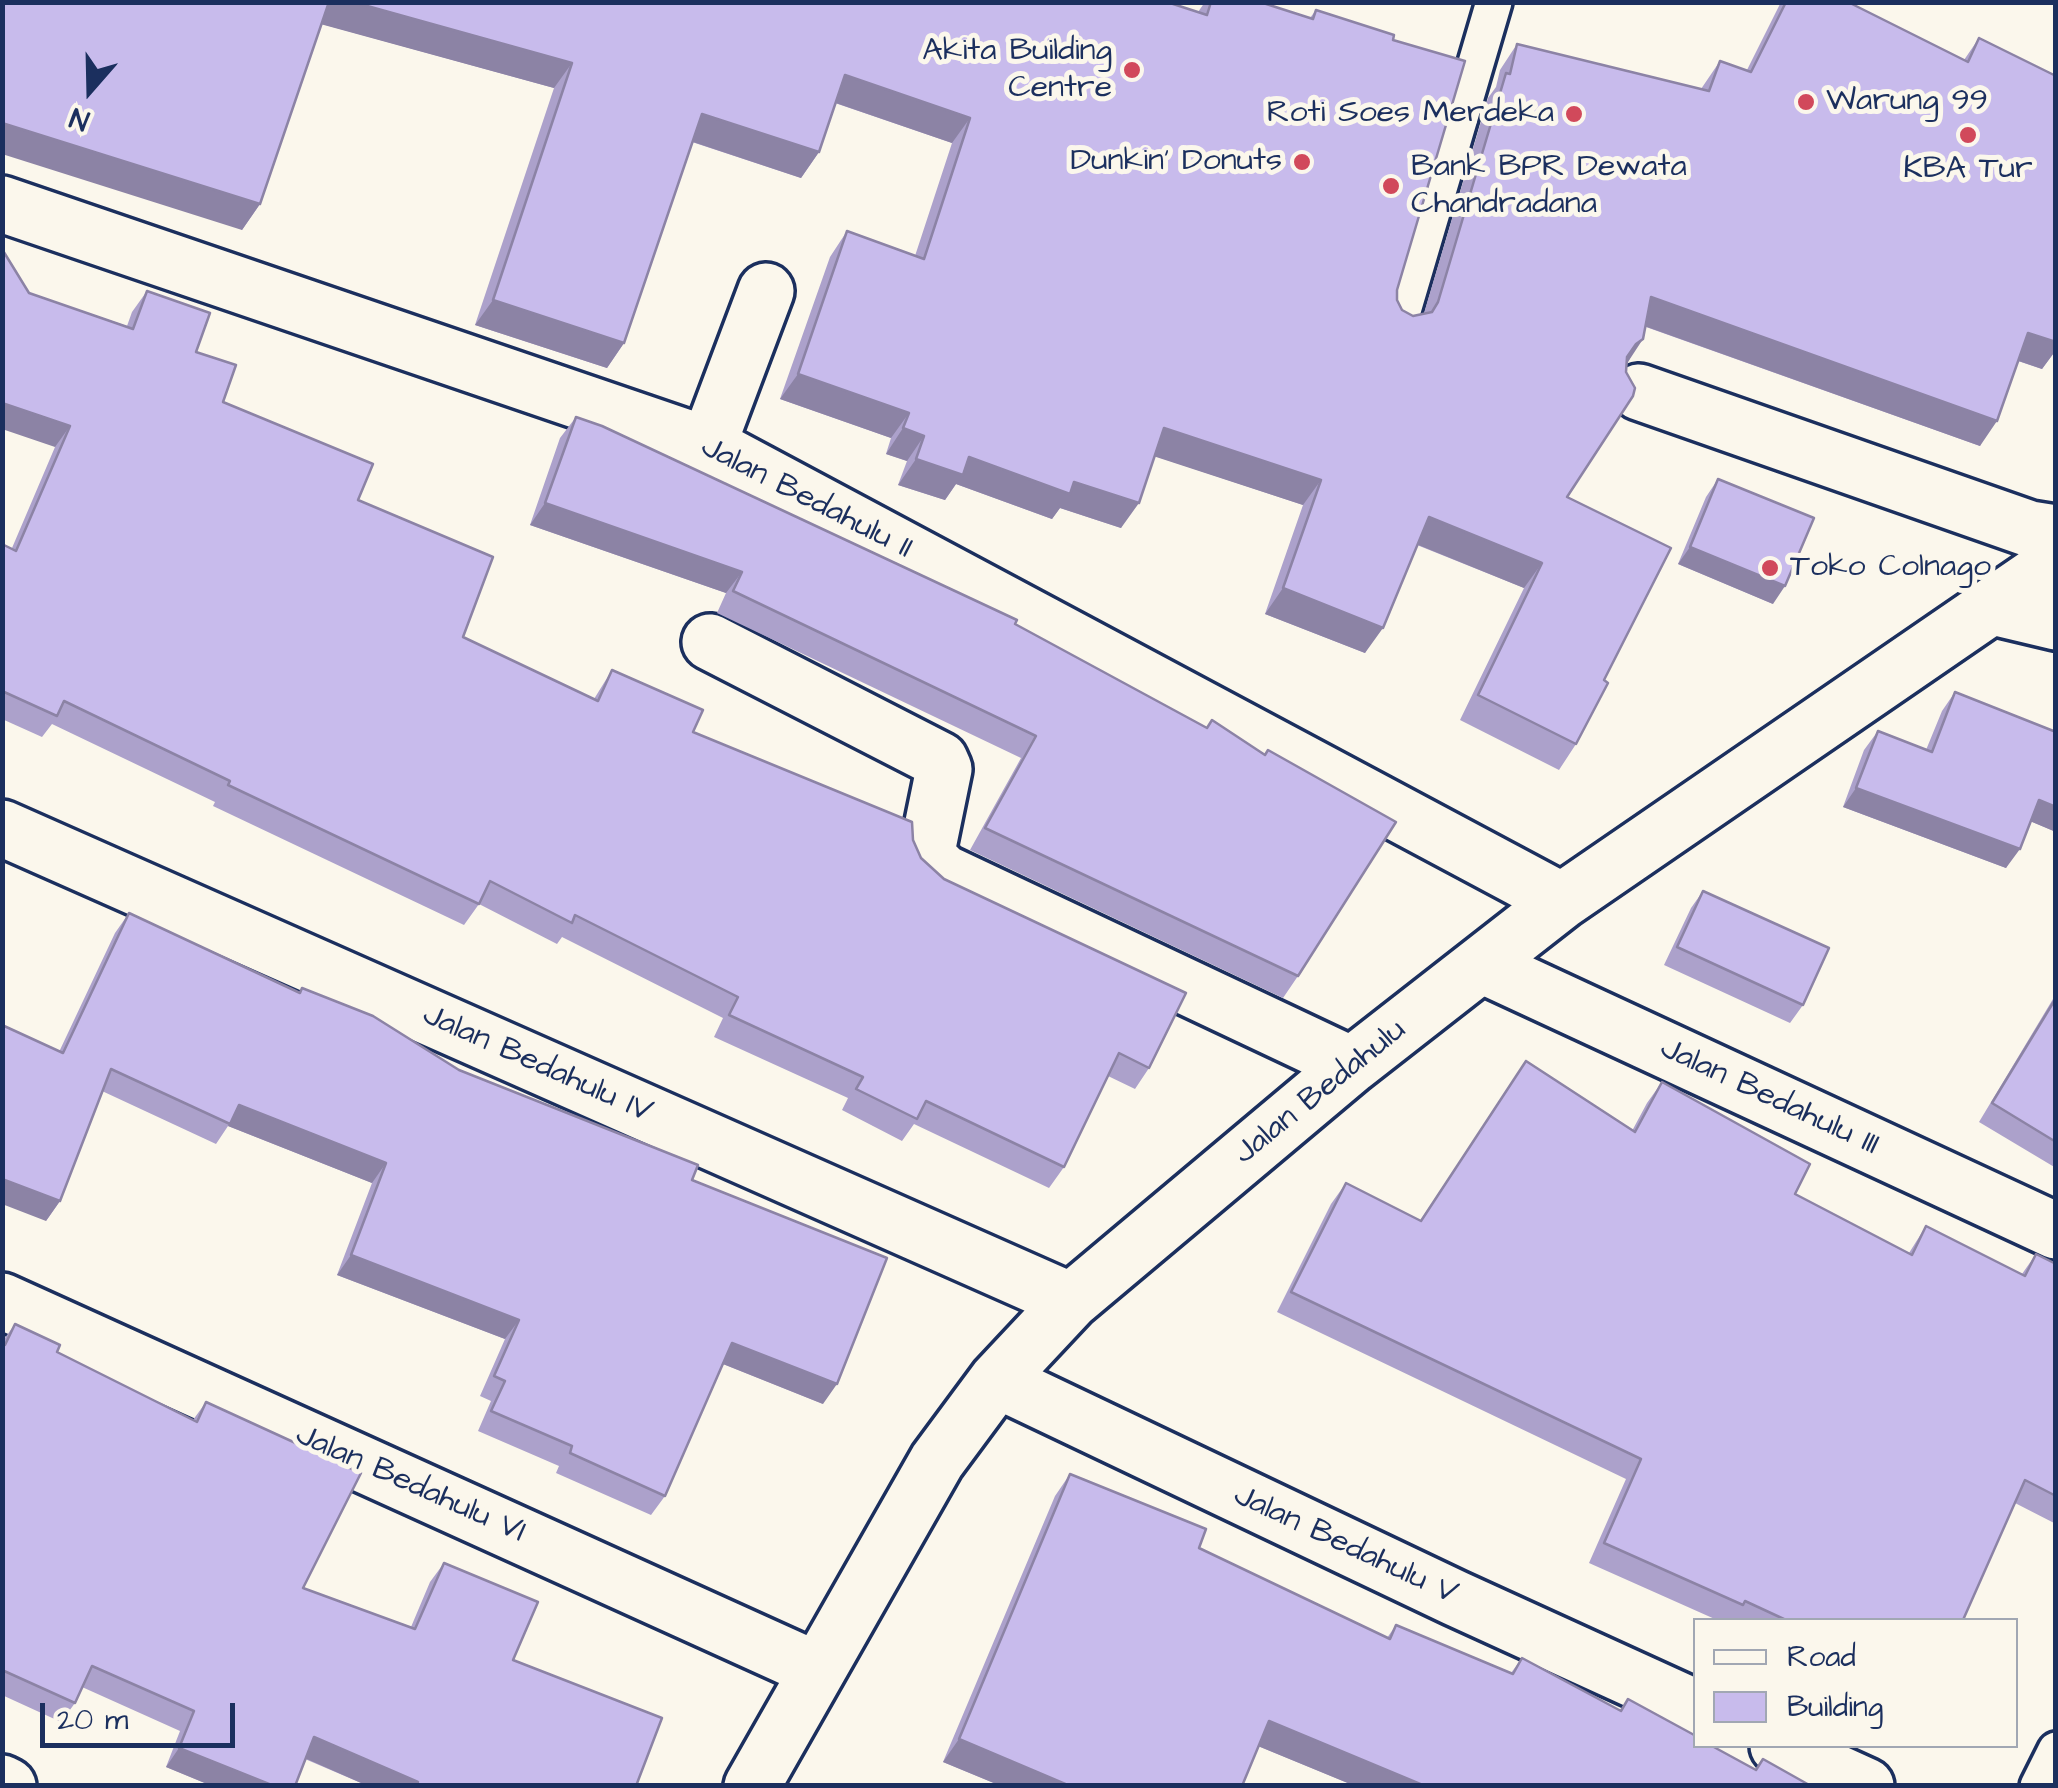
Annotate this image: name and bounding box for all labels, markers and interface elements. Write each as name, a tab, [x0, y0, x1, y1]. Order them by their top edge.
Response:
place label: Akita Building Centre	[922, 33, 1112, 108]
north arrow	[40, 40, 140, 140]
marker: Akita Building Centre	[1121, 59, 1143, 81]
place label: Warung 99	[1826, 83, 1988, 121]
marker: Warung 99	[1795, 91, 1817, 113]
place label: Roti Soes Merdeka	[1267, 95, 1554, 133]
text: N	[65, 97, 94, 140]
marker: Roti Soes Merdeka	[1563, 103, 1585, 125]
marker: KBA Tur	[1957, 124, 1979, 146]
place label: Dunkin' Donuts	[1070, 143, 1282, 181]
place label: Bank BPR Dewata Chandradana	[1411, 149, 1687, 224]
marker: Dunkin' Donuts	[1291, 151, 1313, 173]
place label: KBA Tur	[1903, 151, 2033, 189]
marker: Bank BPR Dewata Chandradana	[1380, 175, 1402, 197]
street label: Jalan Bedahulu II	[694, 429, 918, 569]
place label: Toko Colnago	[1790, 549, 1991, 587]
marker: Toko Colnago	[1759, 557, 1781, 579]
street label: Jalan Bedahulu IV	[416, 997, 658, 1133]
street label: Jalan Bedahulu	[1228, 1012, 1414, 1174]
street label: Jalan Bedahulu III	[1654, 1031, 1884, 1165]
street label: Jalan Bedahulu VI	[289, 1417, 531, 1553]
street label: Jalan Bedahulu V	[1227, 1477, 1463, 1615]
legend	[1693, 1618, 2018, 1748]
text: Road	[1787, 1636, 1856, 1678]
scale bar	[45, 1683, 240, 1745]
text: Building	[1787, 1686, 1883, 1728]
text: 20 m	[57, 1699, 128, 1741]

